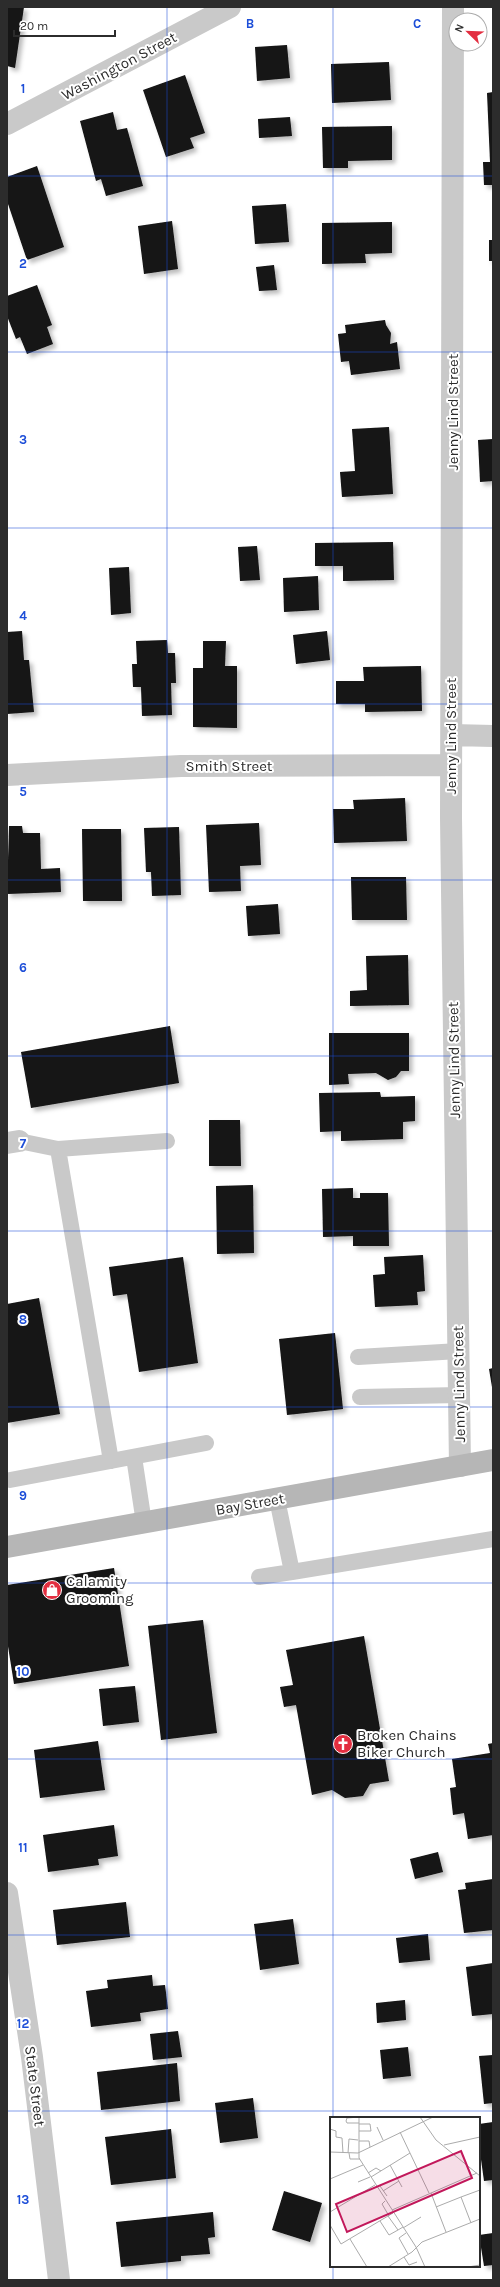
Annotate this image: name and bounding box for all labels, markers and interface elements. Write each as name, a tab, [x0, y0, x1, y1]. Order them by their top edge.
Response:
scale bar	[14, 12, 115, 38]
north arrow	[448, 12, 488, 52]
text: B	[246, 16, 254, 31]
text: C	[413, 16, 421, 31]
text: 20 m	[20, 19, 48, 33]
text: N	[452, 22, 467, 34]
street label: Washington Street	[58, 28, 180, 104]
text: 1	[21, 81, 25, 96]
text: 2	[19, 256, 27, 271]
street label: Jenny Lind Street	[444, 353, 462, 470]
text: 3	[19, 432, 27, 447]
text: 4	[19, 608, 27, 623]
street label: Jenny Lind Street	[442, 677, 460, 794]
street label: Smith Street	[186, 757, 273, 775]
text: 5	[19, 784, 27, 799]
text: 6	[19, 960, 27, 975]
street label: Jenny Lind Street	[444, 1001, 464, 1118]
text: 7	[20, 1136, 27, 1151]
text: 8	[19, 1312, 27, 1327]
street label: Jenny Lind Street	[449, 1325, 469, 1442]
text: 9	[19, 1488, 27, 1503]
street label: Bay Street	[214, 1489, 286, 1519]
place label: Calamity Grooming	[66, 1572, 134, 1607]
shop icon: Calamity Grooming	[41, 1579, 63, 1601]
text: 10	[17, 1664, 29, 1679]
place label: Broken Chains Biker Church	[357, 1726, 457, 1761]
church icon: Broken Chains Biker Church	[332, 1733, 354, 1755]
text: 11	[18, 1840, 28, 1855]
text: 12	[17, 2016, 29, 2031]
street label: State Street	[21, 2045, 49, 2128]
inset map	[330, 2117, 480, 2267]
text: 13	[17, 2192, 29, 2207]

